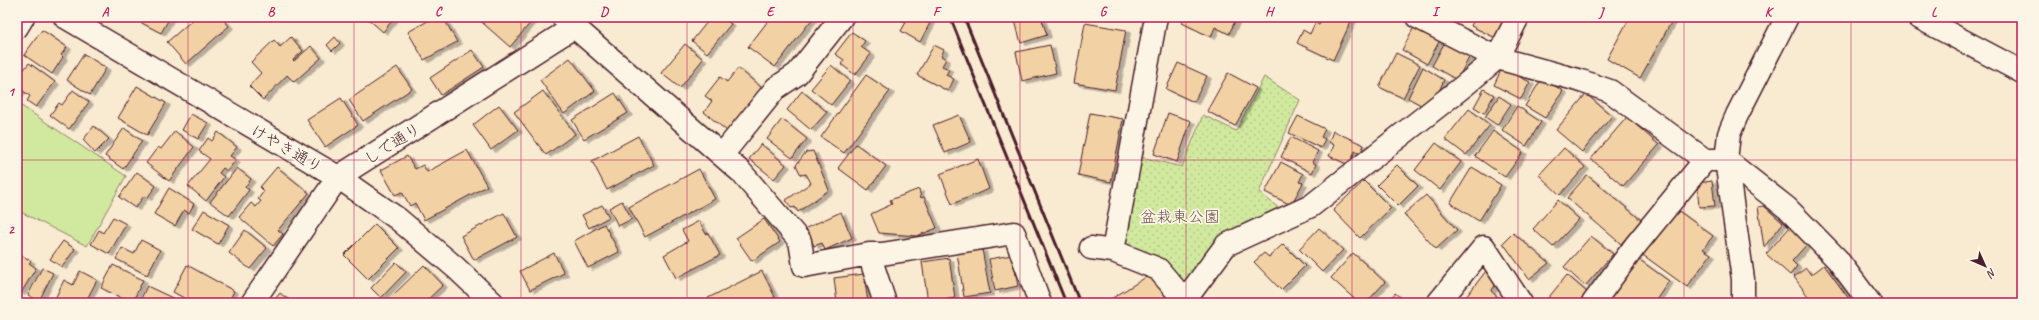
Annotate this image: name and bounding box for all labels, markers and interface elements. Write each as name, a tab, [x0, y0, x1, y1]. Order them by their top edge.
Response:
text: A	[102, 4, 110, 20]
text: B	[268, 4, 276, 20]
text: C	[435, 4, 443, 20]
text: D	[600, 4, 609, 20]
text: E	[767, 4, 776, 20]
text: F	[933, 4, 942, 20]
text: G	[1100, 4, 1108, 20]
text: H	[1265, 4, 1275, 20]
text: I	[1432, 4, 1441, 20]
text: J	[1598, 4, 1605, 20]
text: K	[1765, 4, 1775, 20]
text: L	[1931, 4, 1938, 20]
text: 1	[8, 84, 16, 100]
street label: しで通り	[360, 119, 425, 169]
street label: けやき通り	[247, 120, 326, 178]
park label: 盆栽東公園	[1140, 207, 1220, 227]
text: 2	[8, 222, 15, 238]
north arrow	[1965, 246, 2005, 286]
text: N	[1983, 266, 1999, 282]

